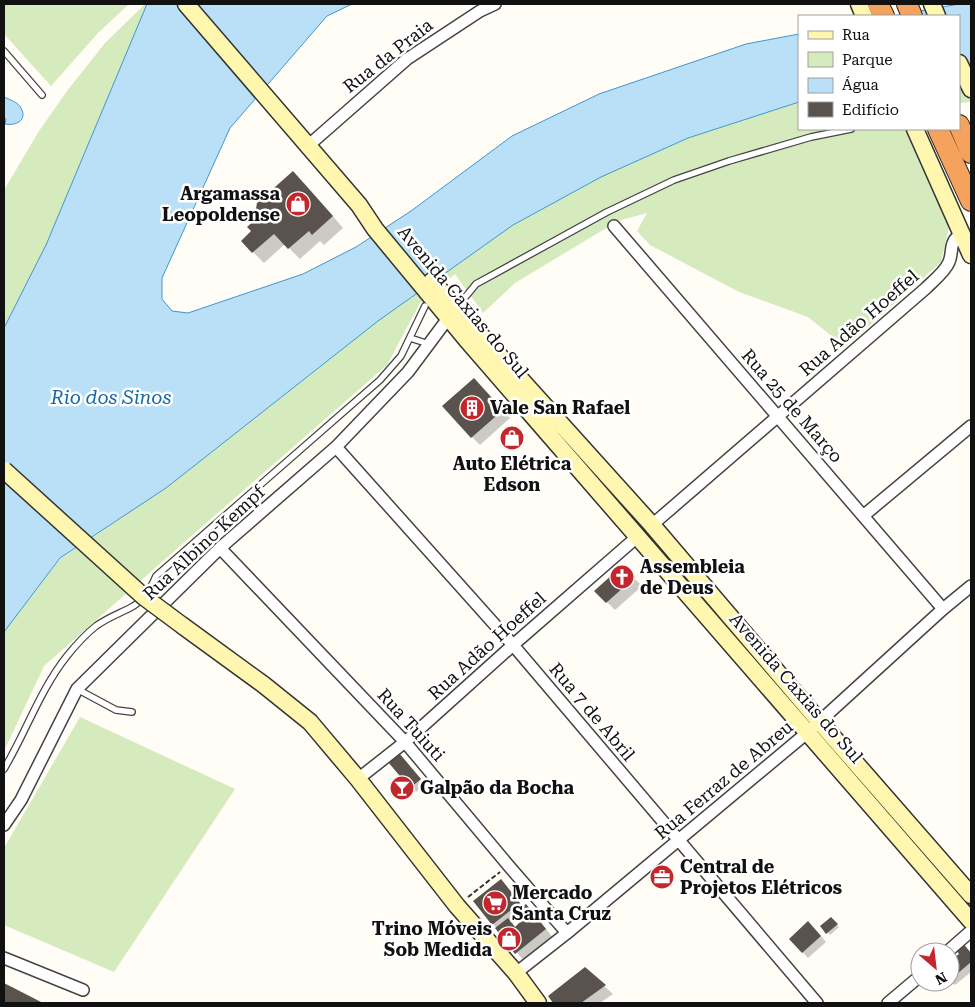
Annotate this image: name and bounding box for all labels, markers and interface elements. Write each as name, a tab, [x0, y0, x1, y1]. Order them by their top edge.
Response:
street label: Rua da Praia	[339, 14, 437, 97]
legend	[798, 15, 960, 130]
text: Rua	[842, 26, 870, 44]
text: Parque	[842, 51, 893, 69]
text: Água	[842, 76, 879, 94]
text: Edifício	[842, 101, 899, 119]
place label: Argamassa Leopoldense	[162, 183, 280, 225]
shop icon: Argamassa Leopoldense	[285, 191, 311, 217]
street label: Avenida Caxias do Sul	[394, 221, 533, 382]
street label: Rua Adão Hoeffel	[795, 265, 923, 380]
street label: Rua 25 de Março	[737, 345, 847, 467]
water label: Rio dos Sinos	[50, 386, 171, 409]
building icon: Vale San Rafael	[459, 395, 485, 421]
place label: Vale San Rafael	[490, 397, 630, 418]
shop icon: Auto Elétrica Edson	[499, 425, 525, 451]
place label: Auto Elétrica Edson	[453, 453, 572, 495]
street label: Rua Albino Kempf	[139, 480, 269, 604]
place label: Assembleia de Deus	[640, 556, 745, 598]
church icon: Assembleia de Deus	[609, 564, 635, 590]
street label: Rua Adão Hoeffel	[424, 587, 550, 704]
street label: Avenida Caxias do Sul	[725, 608, 868, 767]
street label: Rua 7 de Abril	[545, 658, 640, 765]
street label: Rua Tuiuti	[373, 684, 450, 765]
street label: Rua Ferraz de Abreu	[650, 716, 797, 843]
bar icon: Galpão da Bocha	[389, 775, 415, 801]
place label: Galpão da Bocha	[420, 777, 575, 798]
place label: Central de Projetos Elétricos	[680, 856, 842, 898]
office icon: Central de Projetos Elétricos	[649, 864, 675, 890]
place label: Mercado Santa Cruz	[512, 882, 611, 924]
supermarket icon: Mercado Santa Cruz	[482, 890, 508, 916]
place label: Trino Móveis Sob Medida	[372, 918, 492, 960]
shop icon: Trino Móveis Sob Medida	[496, 926, 522, 952]
north arrow	[910, 942, 960, 992]
text: N	[932, 969, 950, 988]

